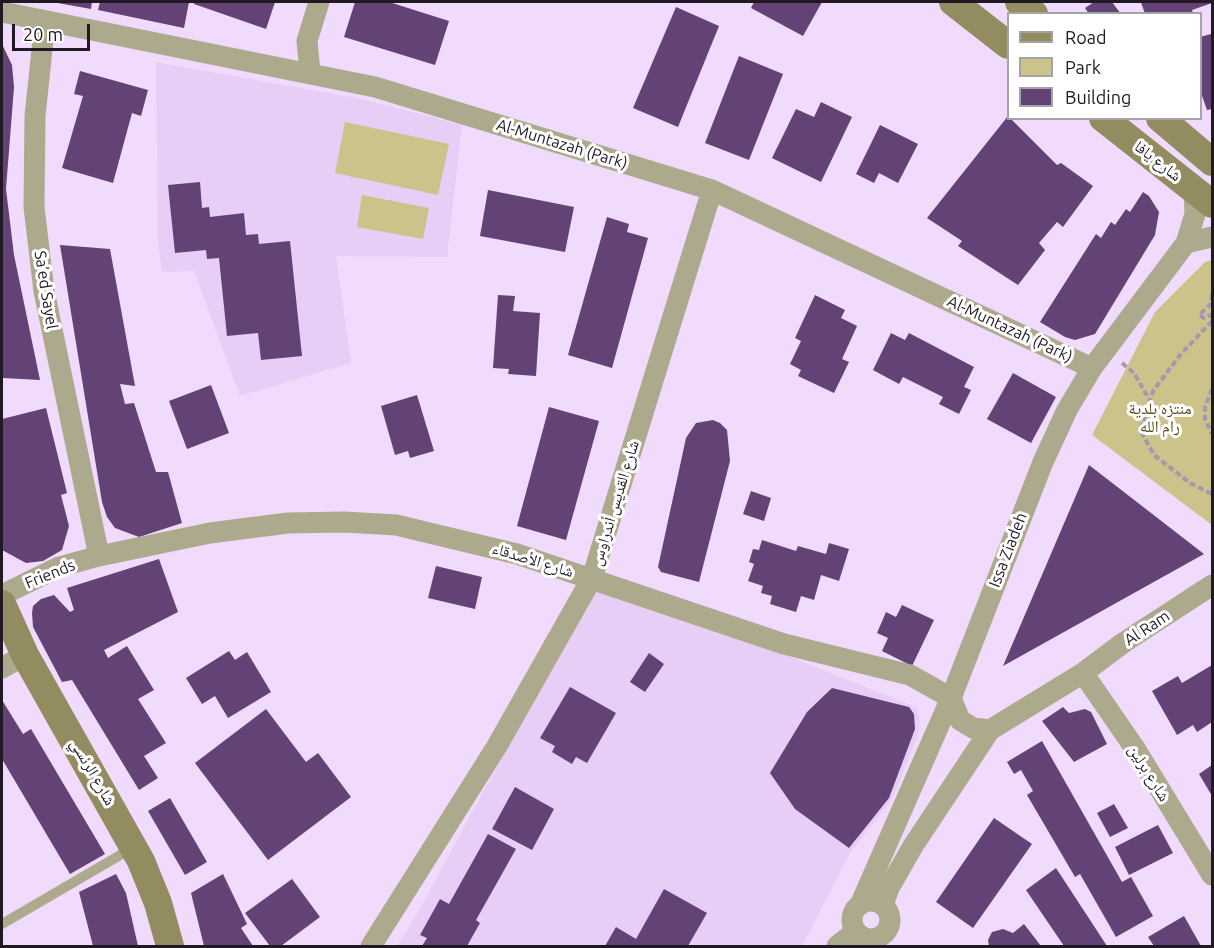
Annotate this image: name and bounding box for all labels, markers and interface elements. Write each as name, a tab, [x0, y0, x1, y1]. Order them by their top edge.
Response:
scale bar	[15, 12, 93, 50]
legend	[1007, 12, 1202, 120]
text: 20 m	[23, 24, 63, 44]
text: Road	[1065, 27, 1107, 47]
text: Park	[1065, 57, 1101, 77]
text: Building	[1065, 87, 1131, 107]
street label: Al-Muntazah (Park)	[494, 115, 630, 173]
street label: شارع يافا	[1131, 137, 1185, 185]
street label: Sa’ed Sayel	[30, 249, 62, 331]
street label: Al-Muntazah (Park)	[944, 292, 1076, 366]
park label: منتزه بلدية رام الله	[1128, 399, 1192, 437]
street label: شارع القديس أندراوس	[587, 438, 643, 568]
street label: Issa Ziadeh	[985, 510, 1031, 590]
street label: شارع الأصدقاء	[490, 539, 576, 581]
street label: Friends	[22, 555, 78, 593]
street label: Al Ram	[1121, 606, 1173, 650]
street label: شارع الرئسي	[66, 735, 120, 809]
street label: شارع برلين	[1124, 741, 1174, 805]

